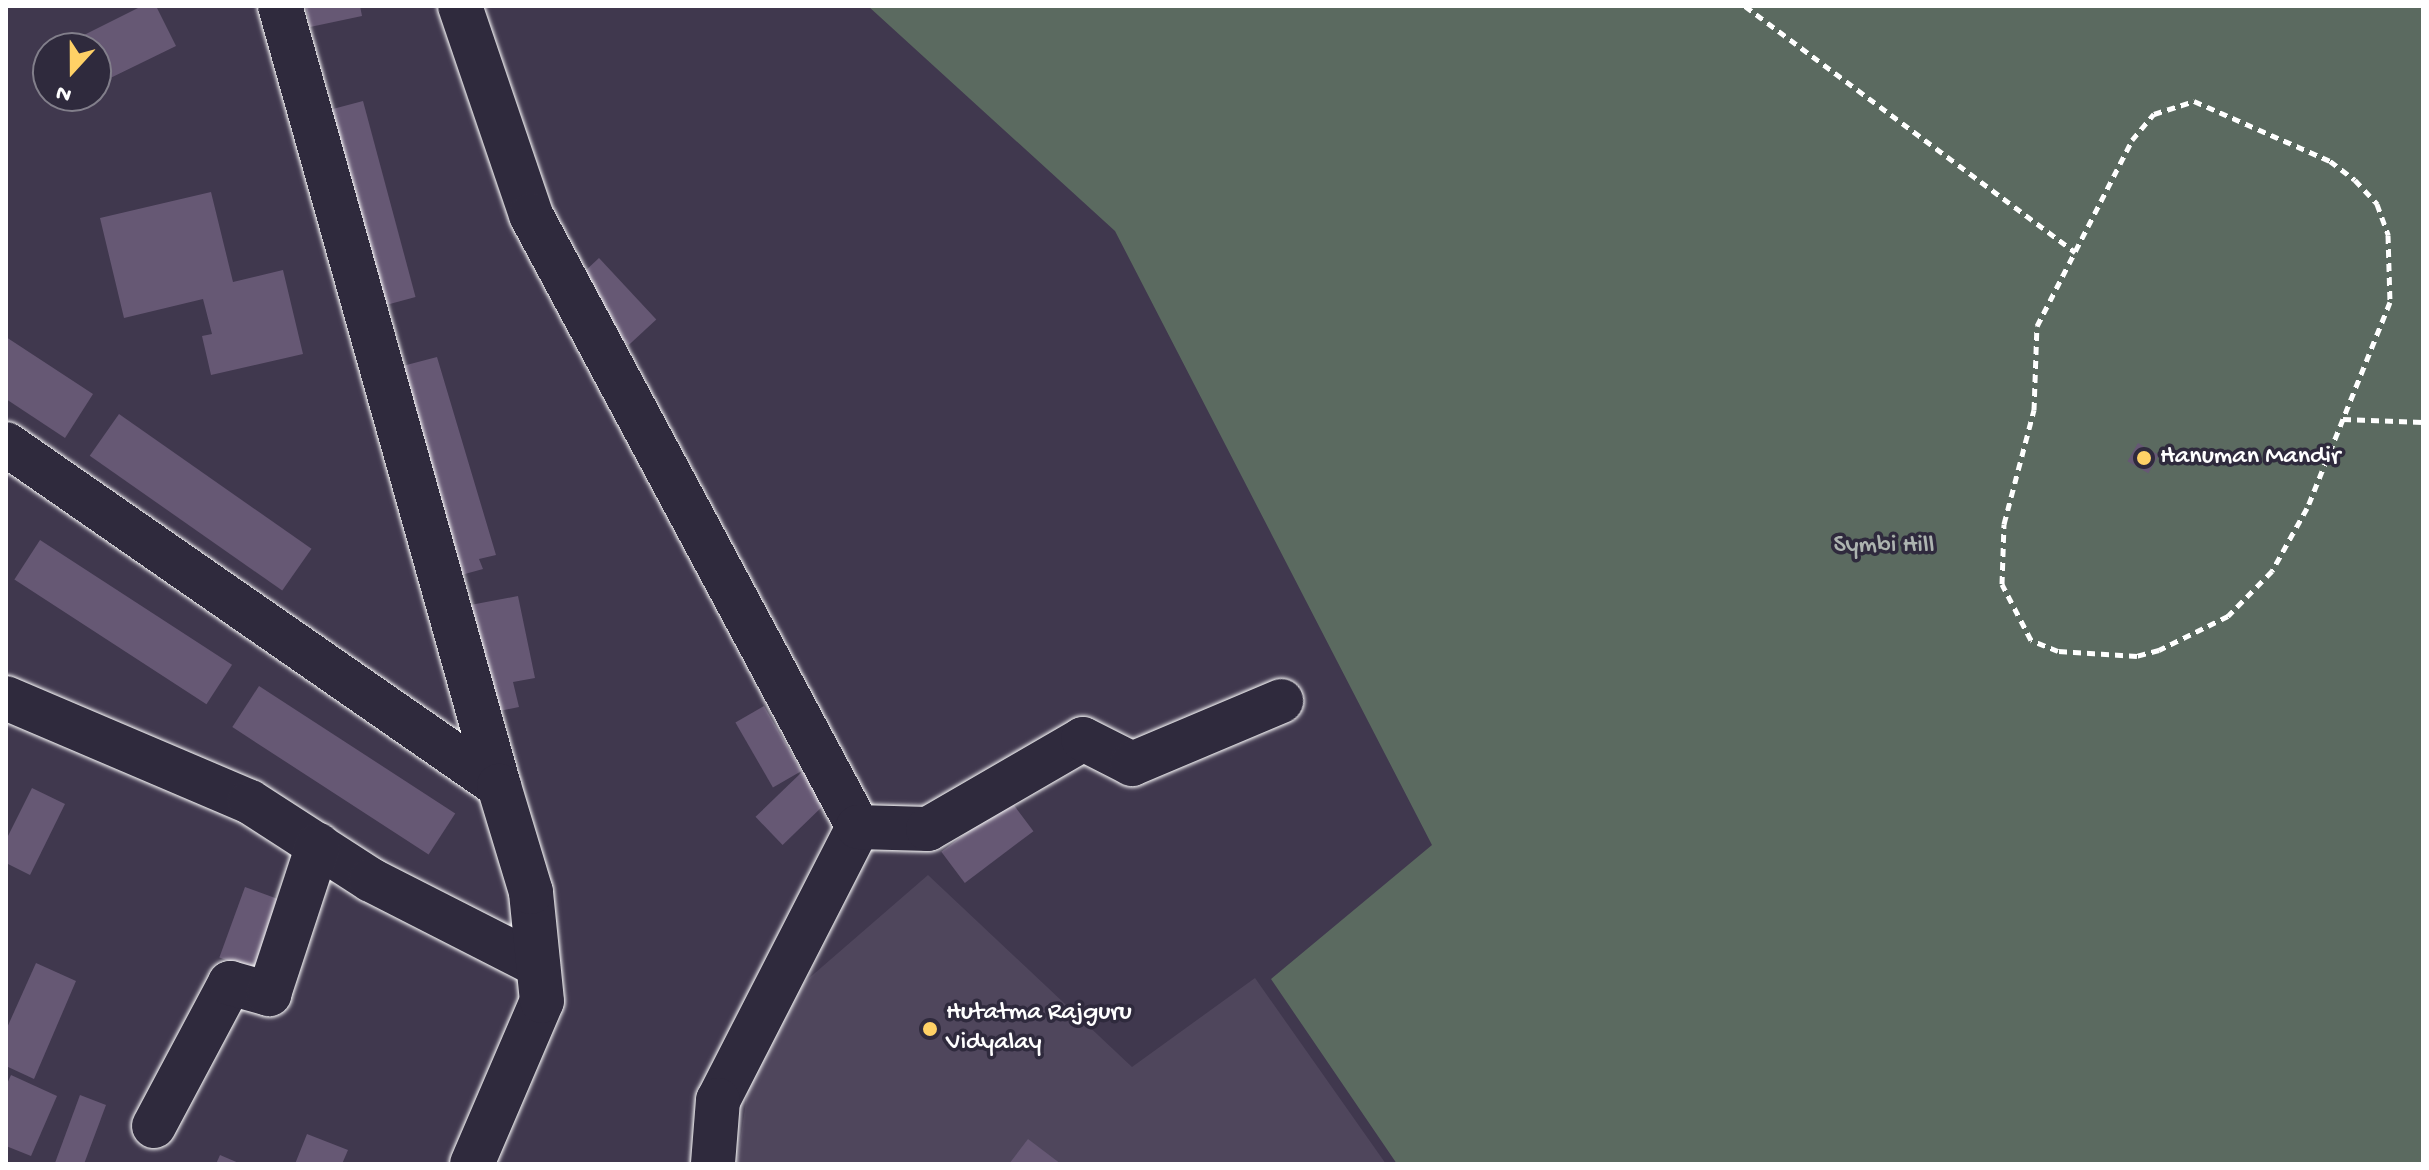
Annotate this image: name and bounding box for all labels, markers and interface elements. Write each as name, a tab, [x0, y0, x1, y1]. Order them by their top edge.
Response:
north arrow	[32, 32, 112, 112]
text: N	[53, 78, 75, 107]
place label: Hanuman Mandir	[2160, 442, 2340, 474]
marker: Hanuman Mandir	[2135, 449, 2153, 467]
park label: Symbi Hill	[1834, 531, 1934, 563]
place label: Hutatma Rajguru Vidyalay	[946, 998, 1132, 1060]
marker: Hutatma Rajguru Vidyalay	[921, 1020, 939, 1038]

